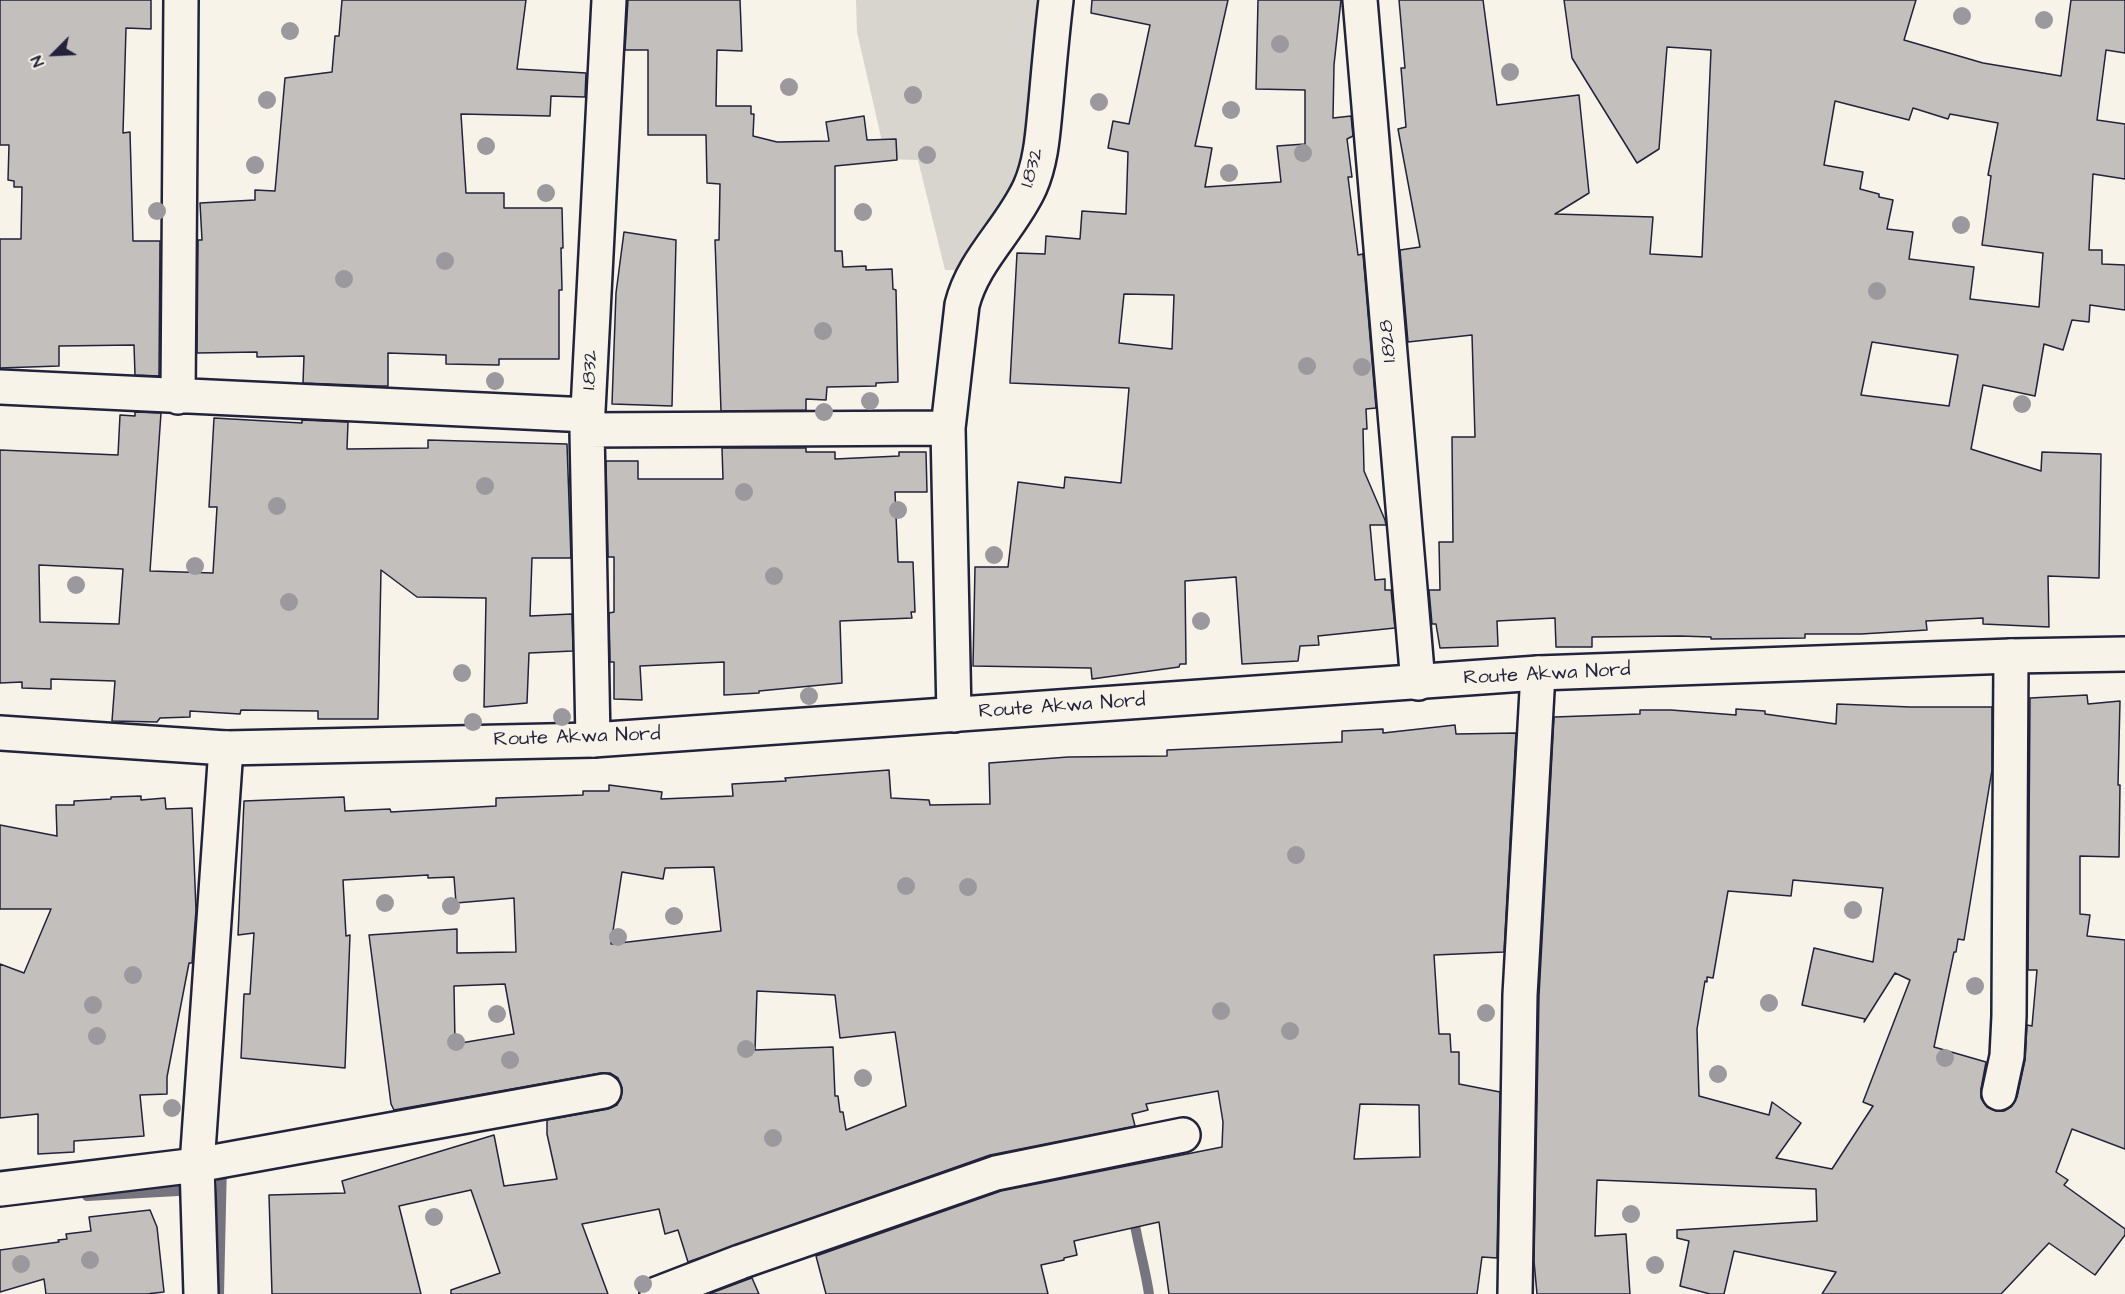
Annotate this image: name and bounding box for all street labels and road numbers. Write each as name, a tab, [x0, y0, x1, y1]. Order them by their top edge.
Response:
street label: 1.832	[1016, 145, 1050, 191]
street label: 1.828	[1375, 319, 1403, 363]
street label: 1.832	[578, 349, 604, 391]
street label: Route Akwa Nord	[1463, 659, 1631, 691]
street label: Route Akwa Nord	[978, 689, 1146, 725]
street label: Route Akwa Nord	[493, 723, 661, 753]

